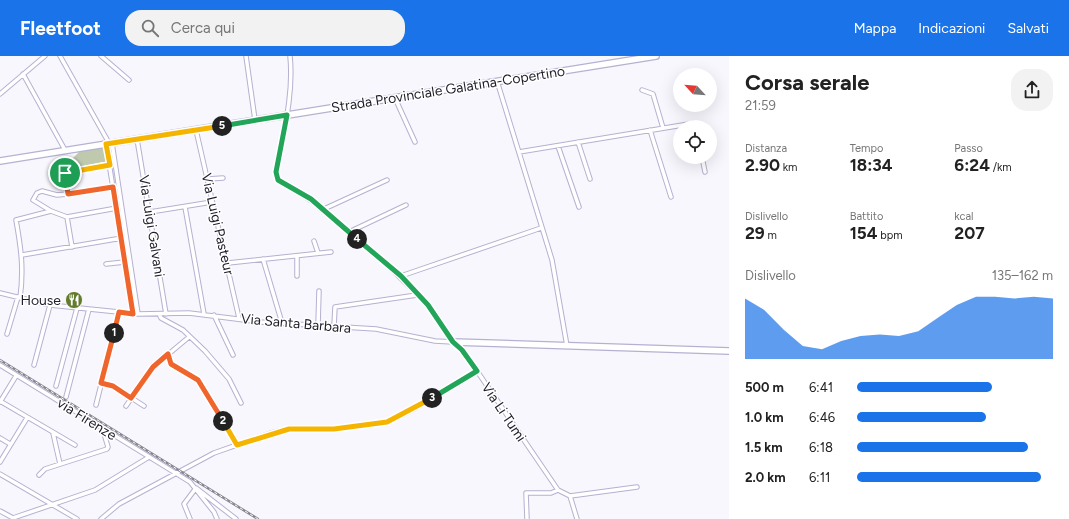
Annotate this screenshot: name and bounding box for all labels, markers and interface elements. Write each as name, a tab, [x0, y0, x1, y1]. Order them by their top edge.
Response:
search box	[125, 10, 405, 46]
text: Fleetfoot	[20, 17, 101, 40]
icon: search	[139, 17, 161, 39]
text: Cerca qui	[171, 19, 235, 37]
text: Mappa	[854, 20, 896, 37]
text: Indicazioni	[918, 20, 985, 37]
text: Salvati	[1007, 20, 1049, 37]
street label: Strada Provinciale Galatina-Copertino	[330, 63, 566, 116]
north arrow	[673, 68, 717, 112]
map controls	[673, 68, 717, 164]
text: Corsa serale	[745, 69, 869, 96]
button: share	[1011, 69, 1053, 111]
text: 21:59	[745, 98, 776, 113]
pin: 5	[212, 116, 232, 136]
text: 5	[219, 119, 225, 132]
button: locate	[673, 120, 717, 164]
text: Distanza	[745, 142, 787, 155]
text: Tempo	[850, 142, 883, 155]
text: Passo	[954, 142, 983, 155]
text: 2.90	[745, 155, 780, 175]
text: 18:34	[850, 155, 893, 175]
text: 6:24	[954, 155, 990, 175]
pin	[48, 156, 82, 190]
text: km	[780, 161, 797, 174]
text: /km	[990, 161, 1012, 174]
icon: arrive	[54, 162, 76, 184]
street label: Via Luigi Pasteur	[198, 172, 238, 277]
street label: Via Luigi Galvani	[135, 174, 168, 278]
text: Dislivello	[745, 210, 788, 223]
text: Battito	[850, 210, 883, 223]
text: kcal	[954, 210, 974, 223]
text: 29	[745, 223, 765, 243]
text: 154	[850, 223, 877, 243]
text: 207	[954, 223, 985, 243]
pin: 4	[347, 229, 367, 249]
text: m	[765, 229, 777, 242]
text: bpm	[877, 229, 903, 242]
text: 4	[354, 232, 360, 245]
text: Dislivello	[745, 268, 796, 283]
text: 135–162 m	[992, 268, 1053, 283]
restaurant icon: House	[64, 290, 84, 310]
place label: House	[20, 292, 61, 309]
street label: Via Santa Barbara	[240, 310, 352, 337]
pin: 1	[104, 323, 124, 343]
text: 1	[112, 326, 116, 339]
street label: Via Li Tumi	[478, 380, 530, 445]
text: 500 m	[745, 380, 784, 395]
text: 6:41	[809, 380, 833, 395]
pin: 3	[422, 388, 442, 408]
text: 3	[429, 391, 435, 404]
street label: via Firenze	[54, 395, 120, 444]
text: 1.0 km	[745, 410, 784, 425]
text: 6:46	[809, 410, 835, 425]
pin: 2	[213, 411, 233, 431]
text: 2	[220, 414, 226, 427]
text: 1.5 km	[745, 440, 783, 455]
text: 6:18	[809, 440, 833, 455]
text: 2.0 km	[745, 470, 786, 485]
text: 6:11	[809, 470, 830, 485]

